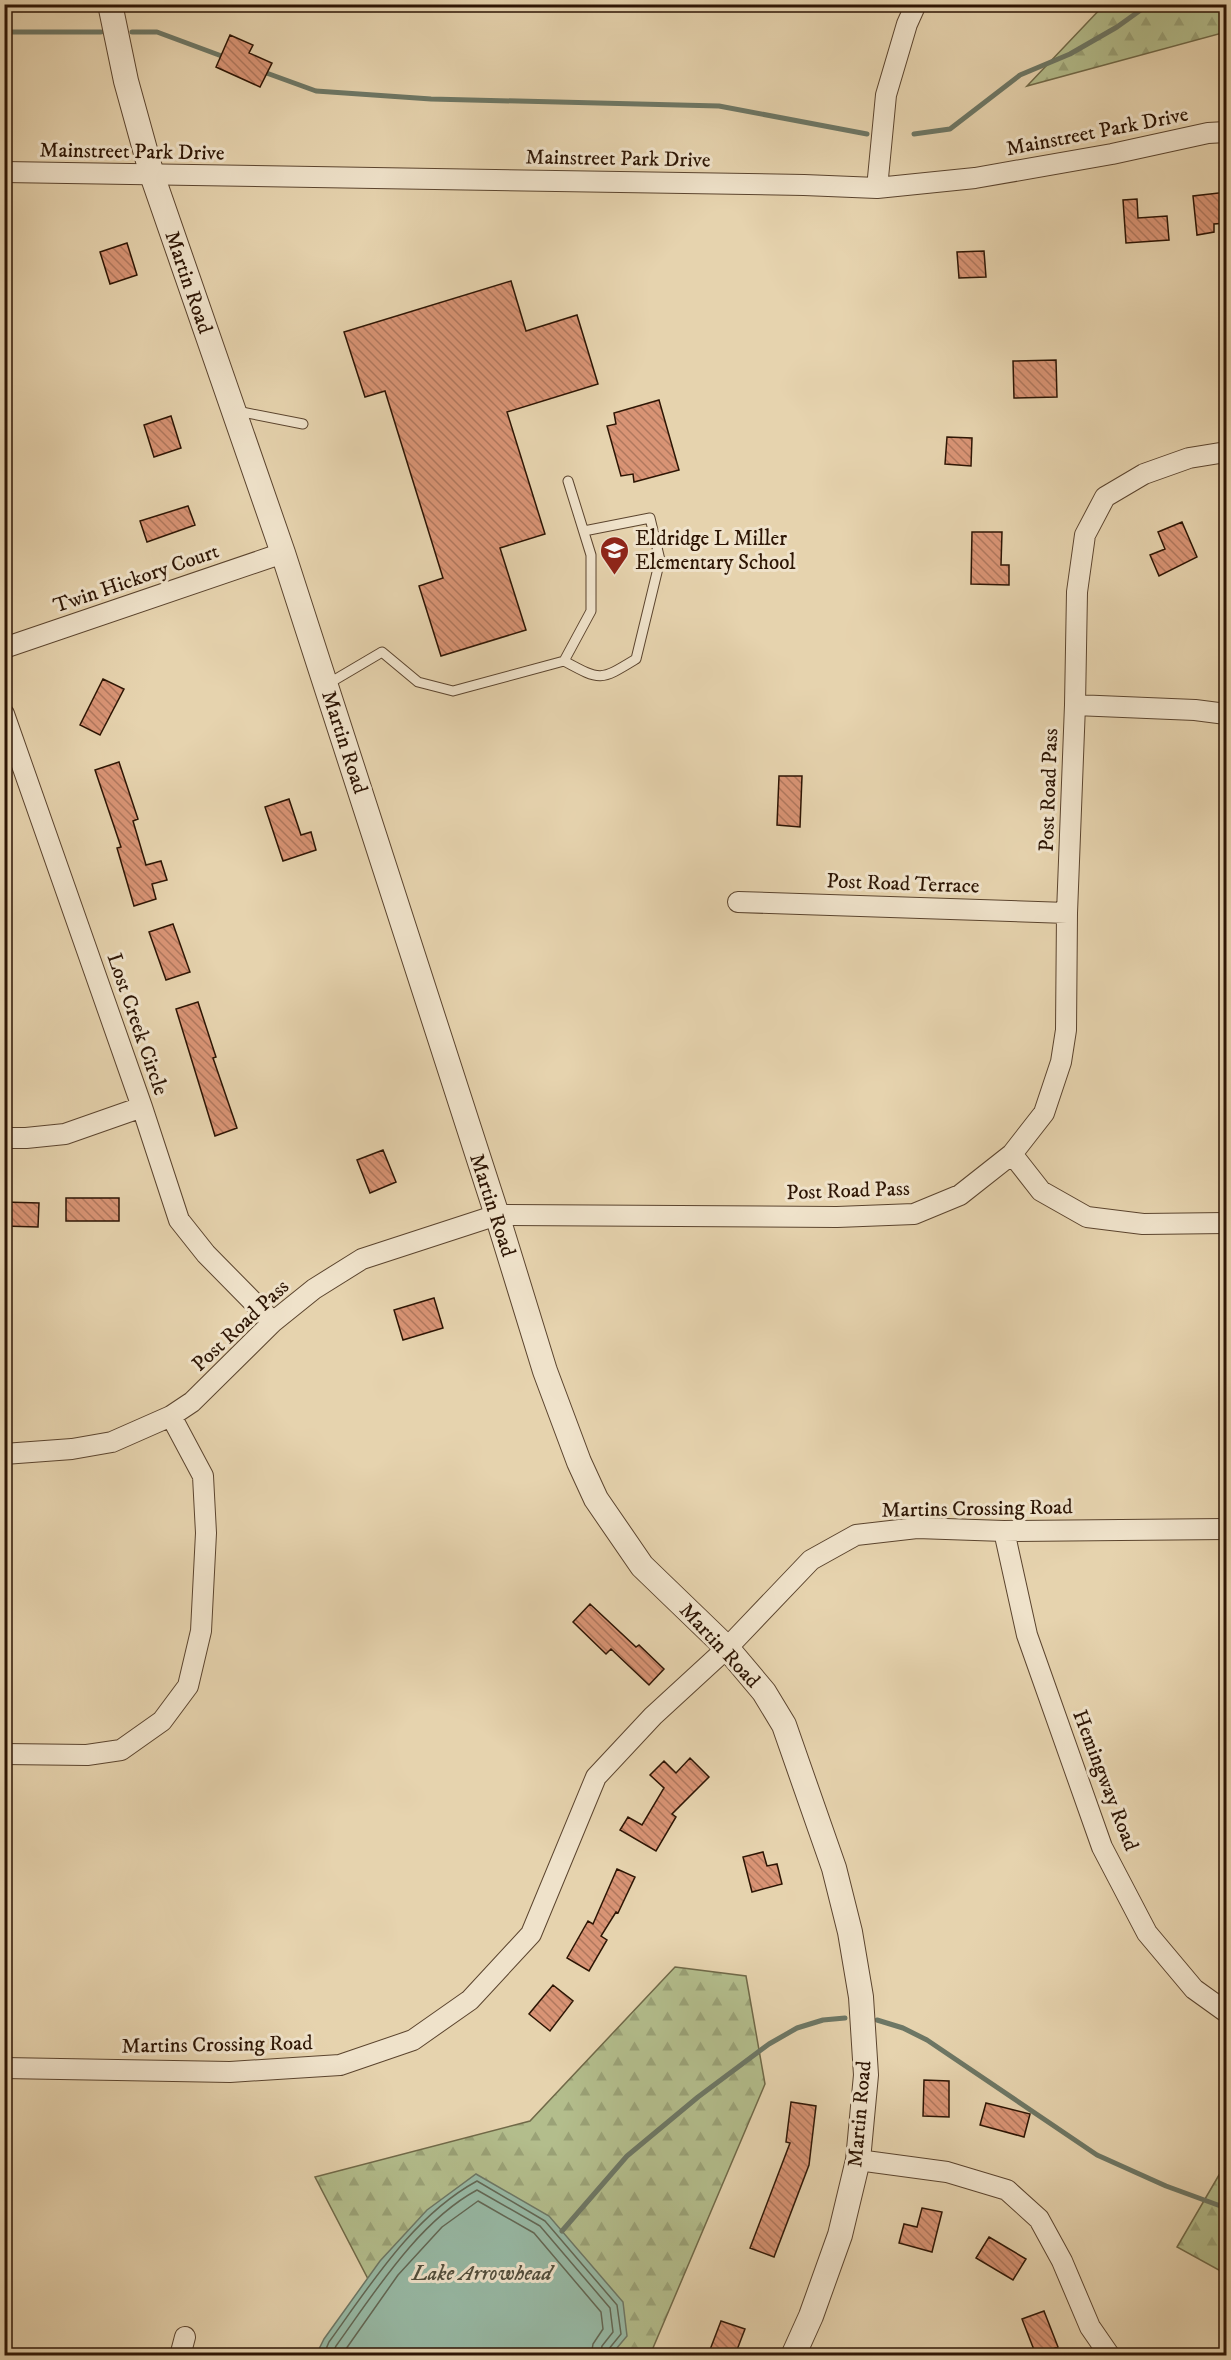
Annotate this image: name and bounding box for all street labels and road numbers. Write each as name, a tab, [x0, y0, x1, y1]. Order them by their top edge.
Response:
street label: Mainstreet Park Drive	[1004, 101, 1191, 162]
street label: Mainstreet Park Drive	[39, 137, 225, 167]
street label: Mainstreet Park Drive	[525, 144, 711, 174]
street label: Martin Road	[158, 227, 218, 338]
street label: Twin Hickory Court	[50, 538, 223, 619]
street label: Martin Road	[315, 687, 373, 798]
street label: Post Road Pass	[1034, 728, 1064, 852]
street label: Post Road Terrace	[826, 868, 980, 900]
street label: Lost Creek Circle	[101, 950, 174, 1099]
street label: Martin Road	[463, 1150, 521, 1261]
street label: Post Road Pass	[786, 1176, 910, 1206]
street label: Post Road Pass	[187, 1274, 295, 1377]
street label: Martins Crossing Road	[881, 1494, 1073, 1524]
street label: Martin Road	[673, 1598, 766, 1694]
street label: Hemingway Road	[1066, 1706, 1144, 1855]
street label: Martins Crossing Road	[121, 2030, 313, 2060]
street label: Martin Road	[842, 2059, 878, 2169]

